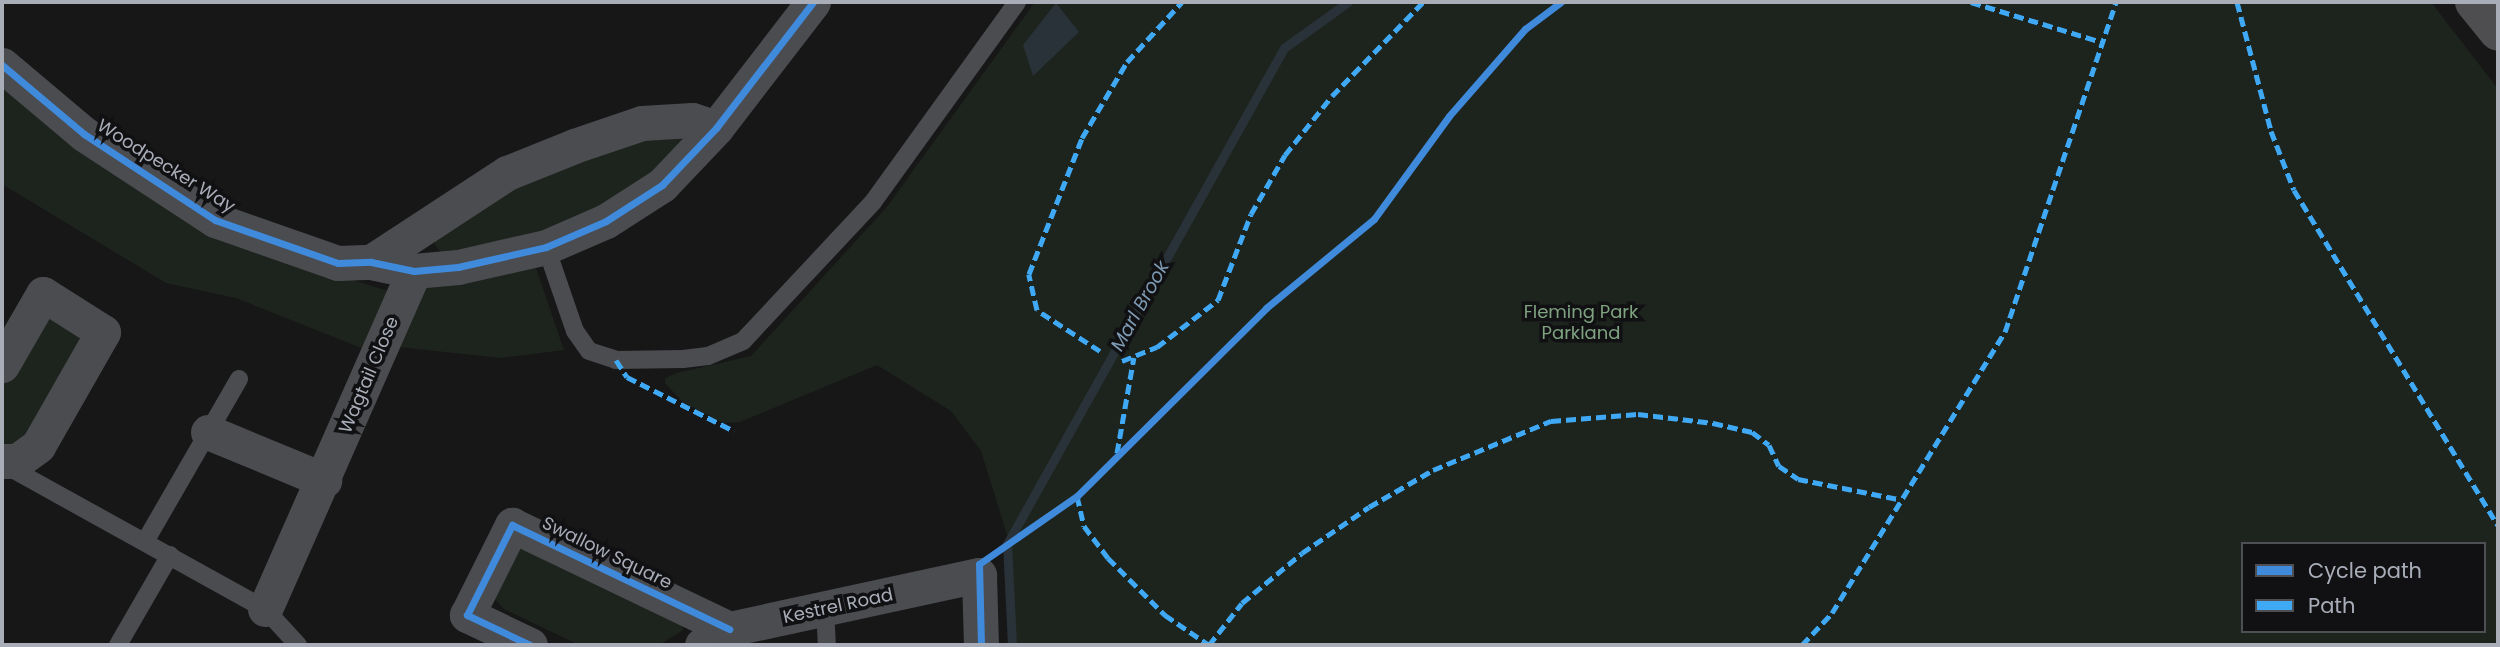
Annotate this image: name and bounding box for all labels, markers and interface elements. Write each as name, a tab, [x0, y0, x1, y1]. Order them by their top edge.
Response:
street label: Woodpecker Way	[93, 115, 239, 217]
water label: Marl Brook	[1106, 257, 1174, 355]
park label: Fleming Park Parkland	[1524, 302, 1638, 344]
street label: Wagtail Close	[335, 313, 403, 437]
street label: Swallow Square	[539, 512, 675, 594]
legend	[2241, 542, 2486, 633]
text: Cycle path	[2308, 556, 2422, 585]
street label: Kestrel Road	[781, 584, 895, 628]
text: Path	[2308, 591, 2355, 620]

